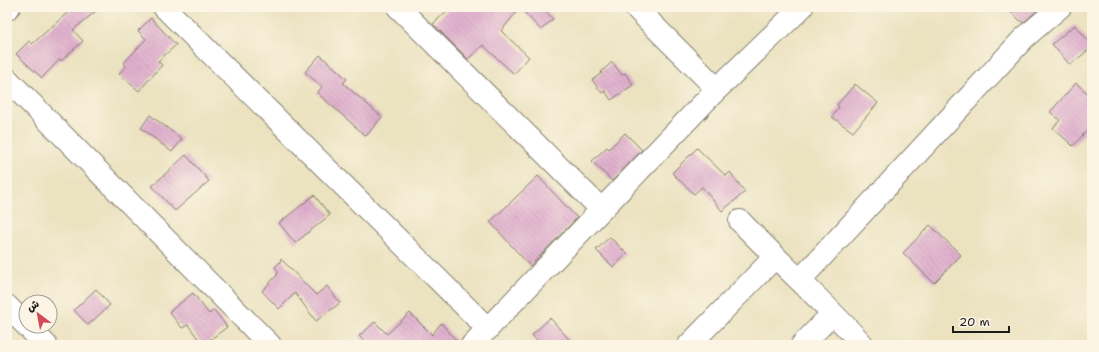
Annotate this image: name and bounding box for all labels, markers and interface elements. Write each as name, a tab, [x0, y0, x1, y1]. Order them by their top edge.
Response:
north arrow	[18, 294, 58, 334]
text: ش	[24, 296, 42, 316]
scale bar	[953, 308, 1009, 334]
text: 20 m	[959, 314, 990, 330]

